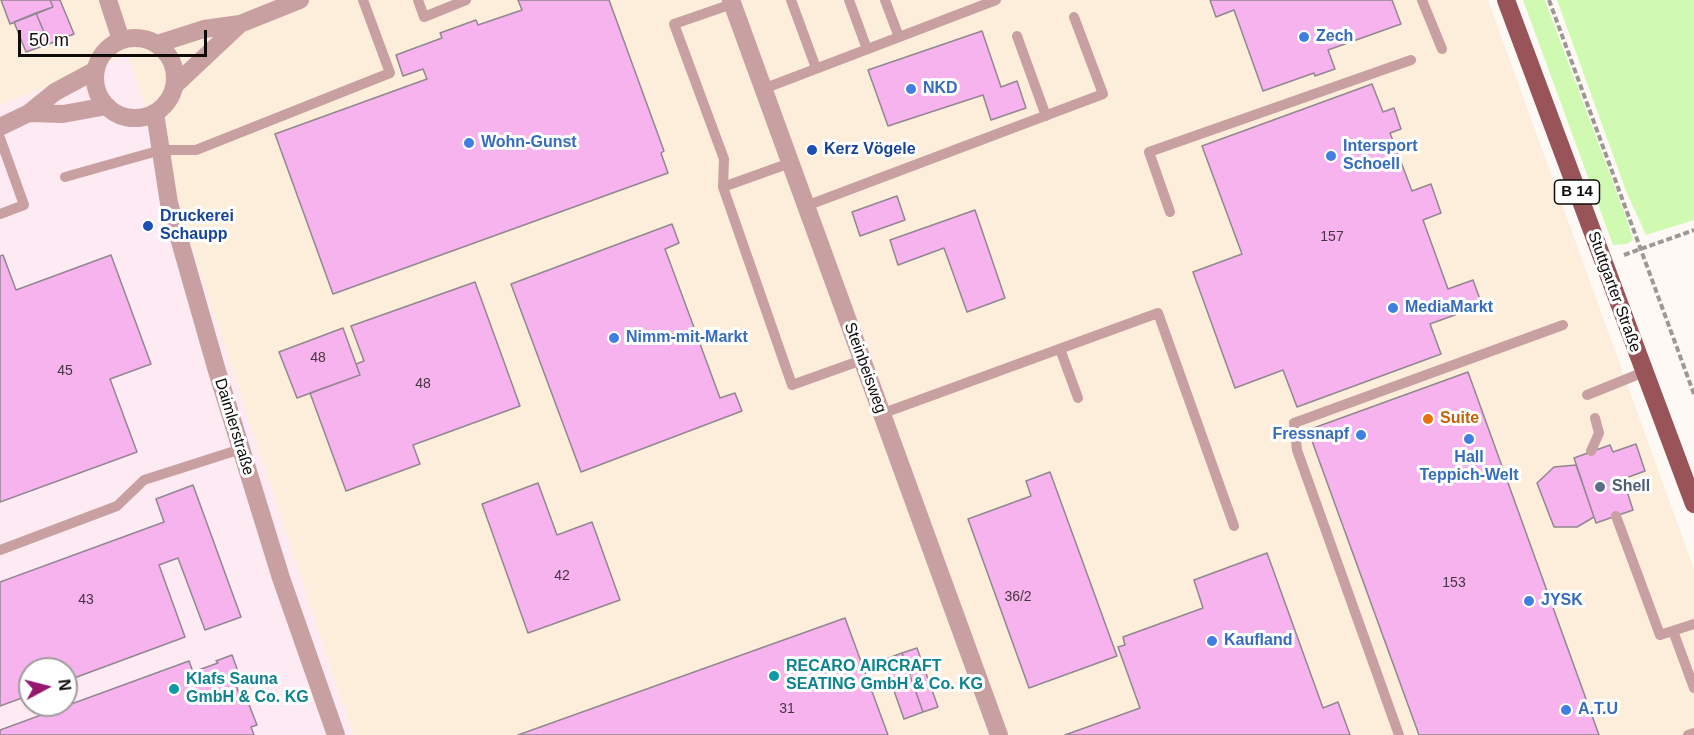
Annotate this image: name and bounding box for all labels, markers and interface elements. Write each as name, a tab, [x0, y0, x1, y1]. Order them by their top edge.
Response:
scale bar	[21, 18, 210, 56]
place label: Zech	[1316, 27, 1353, 47]
text: 50 m	[29, 30, 69, 50]
marker: Zech	[1297, 30, 1311, 44]
place label: NKD	[923, 79, 958, 99]
marker: NKD	[904, 82, 918, 96]
place label: Wohn-Gunst	[481, 133, 577, 153]
marker: Wohn-Gunst	[462, 136, 476, 150]
place label: Intersport Schoell	[1343, 137, 1418, 175]
place label: Kerz Vögele	[824, 140, 916, 160]
marker: Kerz Vögele	[805, 143, 819, 157]
marker: Intersport Schoell	[1324, 149, 1338, 163]
road number: B 14	[1554, 180, 1600, 204]
place label: Druckerei Schaupp	[160, 207, 234, 245]
marker: Druckerei Schaupp	[141, 219, 155, 233]
house number: 157	[1320, 229, 1344, 245]
street label: Stuttgarter Straße	[1583, 229, 1645, 355]
place label: MediaMarkt	[1405, 298, 1493, 318]
marker: MediaMarkt	[1386, 301, 1400, 315]
street label: Steinbeisweg	[840, 320, 890, 416]
place label: Nimm-mit-Markt	[626, 328, 748, 348]
marker: Nimm-mit-Markt	[607, 331, 621, 345]
house number: 48	[310, 350, 326, 366]
house number: 45	[57, 363, 73, 379]
street label: Daimlerstraße	[210, 376, 258, 478]
house number: 48	[415, 376, 431, 392]
place label: Suite	[1440, 409, 1479, 429]
marker: Suite	[1421, 412, 1435, 426]
place label: Fressnapf	[1273, 425, 1349, 445]
marker: Fressnapf	[1354, 428, 1368, 442]
marker: Hall Teppich-Welt	[1462, 432, 1476, 446]
place label: Hall Teppich-Welt	[1420, 448, 1518, 486]
place label: Shell	[1612, 477, 1650, 497]
marker: Shell	[1593, 480, 1607, 494]
house number: 42	[554, 568, 570, 584]
house number: 153	[1442, 575, 1466, 591]
house number: 36/2	[1004, 589, 1032, 605]
place label: JYSK	[1541, 591, 1583, 611]
house number: 43	[78, 592, 94, 608]
marker: JYSK	[1522, 594, 1536, 608]
place label: Kaufland	[1224, 631, 1292, 651]
marker: Kaufland	[1205, 634, 1219, 648]
north arrow	[18, 657, 78, 717]
place label: RECARO AIRCRAFT SEATING GmbH & Co. KG	[786, 657, 983, 695]
marker: RECARO AIRCRAFT SEATING GmbH & Co. KG	[767, 669, 781, 683]
place label: Klafs Sauna GmbH & Co. KG	[186, 670, 309, 708]
text: N	[55, 678, 74, 692]
marker: Klafs Sauna GmbH & Co. KG	[167, 682, 181, 696]
place label: A.T.U	[1578, 700, 1618, 720]
house number: 31	[779, 701, 795, 717]
marker: A.T.U	[1559, 703, 1573, 717]

